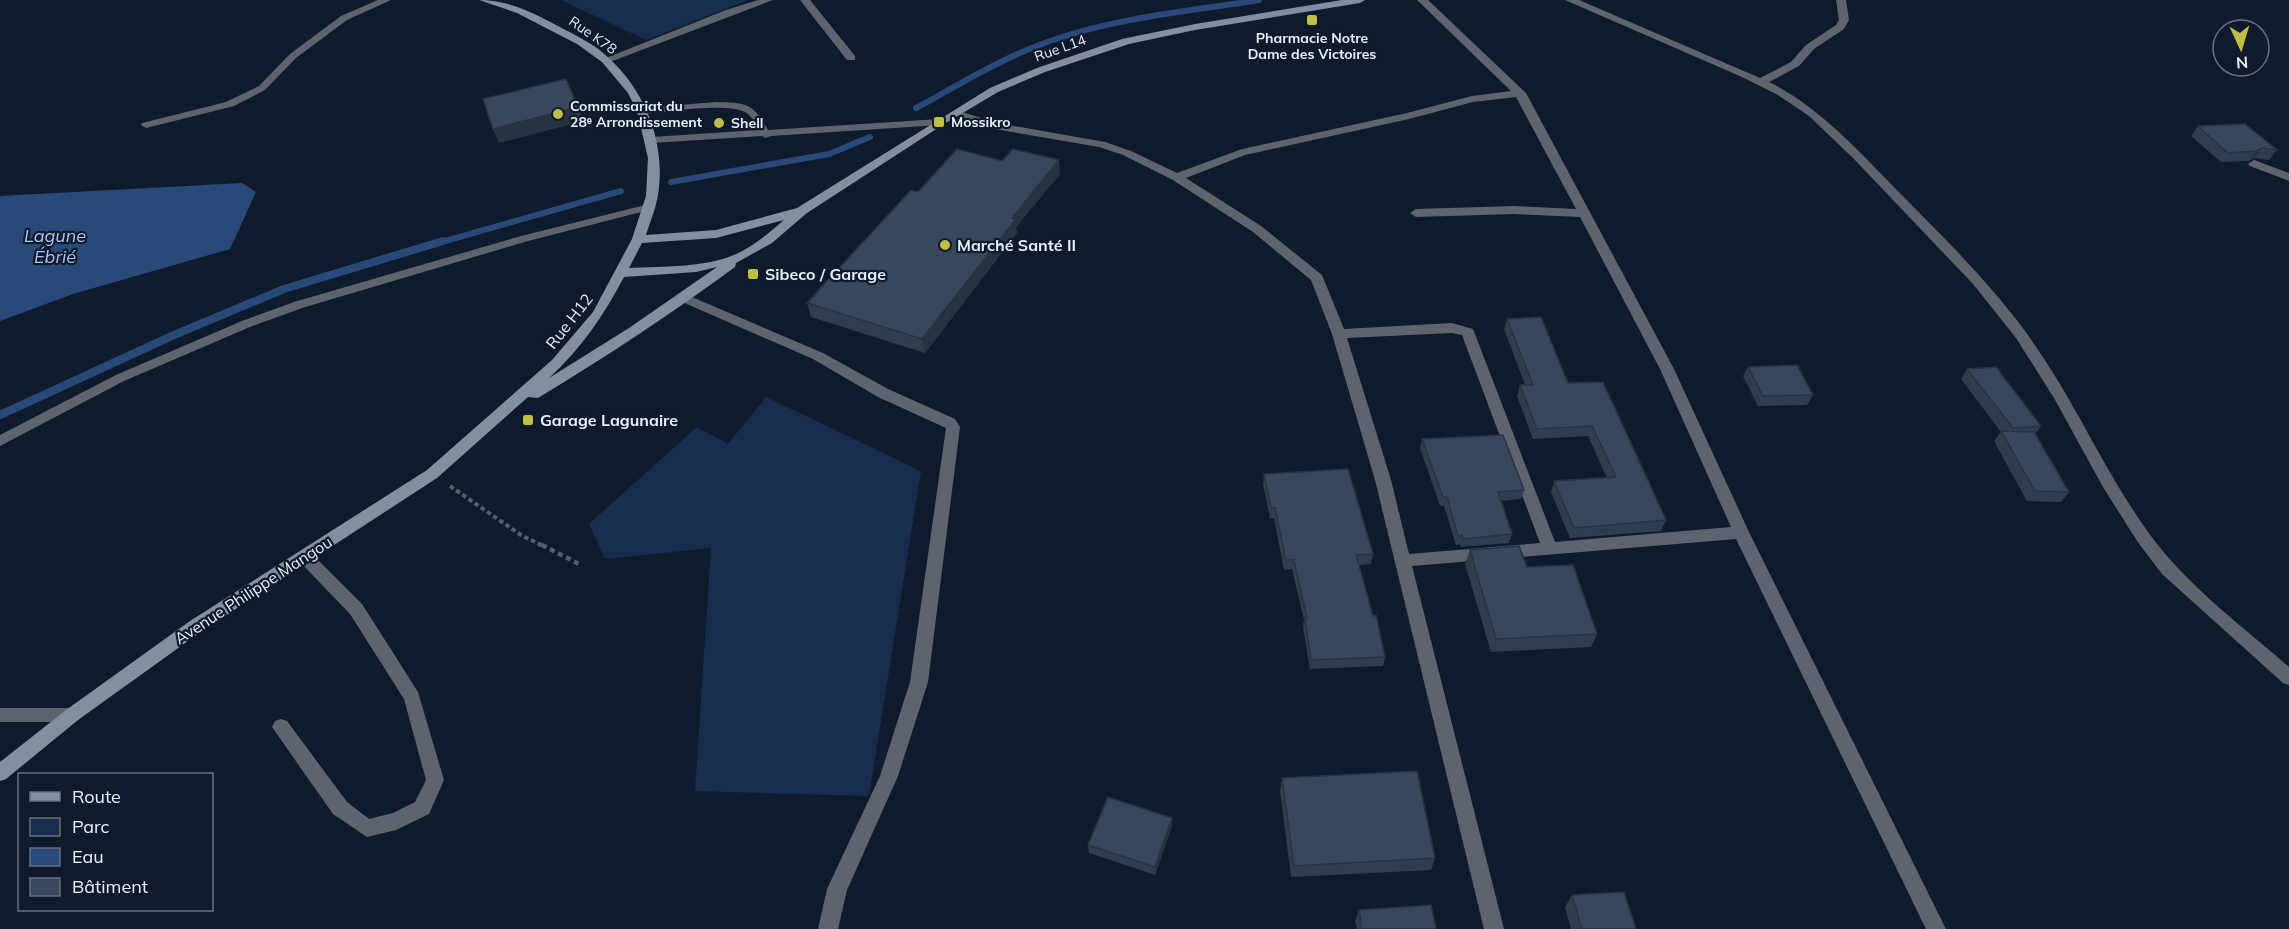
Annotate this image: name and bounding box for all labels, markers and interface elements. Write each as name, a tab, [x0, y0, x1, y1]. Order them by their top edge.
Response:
street label: Rue K78	[565, 12, 621, 58]
marker: Pharmacie Notre Dame des Victoires	[1305, 13, 1319, 27]
north arrow	[2211, 18, 2271, 78]
place label: Pharmacie Notre Dame des Victoires	[1248, 29, 1376, 63]
street label: Rue L14	[1032, 30, 1089, 66]
text: N	[2235, 53, 2249, 73]
place label: Commissariat du 28ᵉ Arrondissement	[570, 97, 703, 131]
marker: Commissariat du 28ᵉ Arrondissement	[551, 107, 565, 121]
place label: Mossikro	[951, 113, 1011, 131]
place label: Shell	[731, 114, 763, 132]
marker: Mossikro	[932, 115, 946, 129]
marker: Shell	[712, 116, 726, 130]
water label: Lagune Ébrié	[24, 224, 86, 268]
place label: Marché Santé II	[957, 235, 1076, 255]
marker: Marché Santé II	[938, 238, 952, 252]
place label: Sibeco / Garage	[765, 264, 886, 284]
marker: Sibeco / Garage	[746, 267, 760, 281]
street label: Rue H12	[541, 289, 597, 353]
place label: Garage Lagunaire	[540, 410, 678, 430]
marker: Garage Lagunaire	[521, 413, 535, 427]
street label: Avenue Philippe Mangou	[170, 532, 336, 648]
legend	[18, 773, 213, 911]
text: Route	[72, 785, 121, 808]
text: Parc	[72, 815, 110, 838]
text: Eau	[72, 845, 104, 868]
text: Bâtiment	[72, 875, 148, 898]

